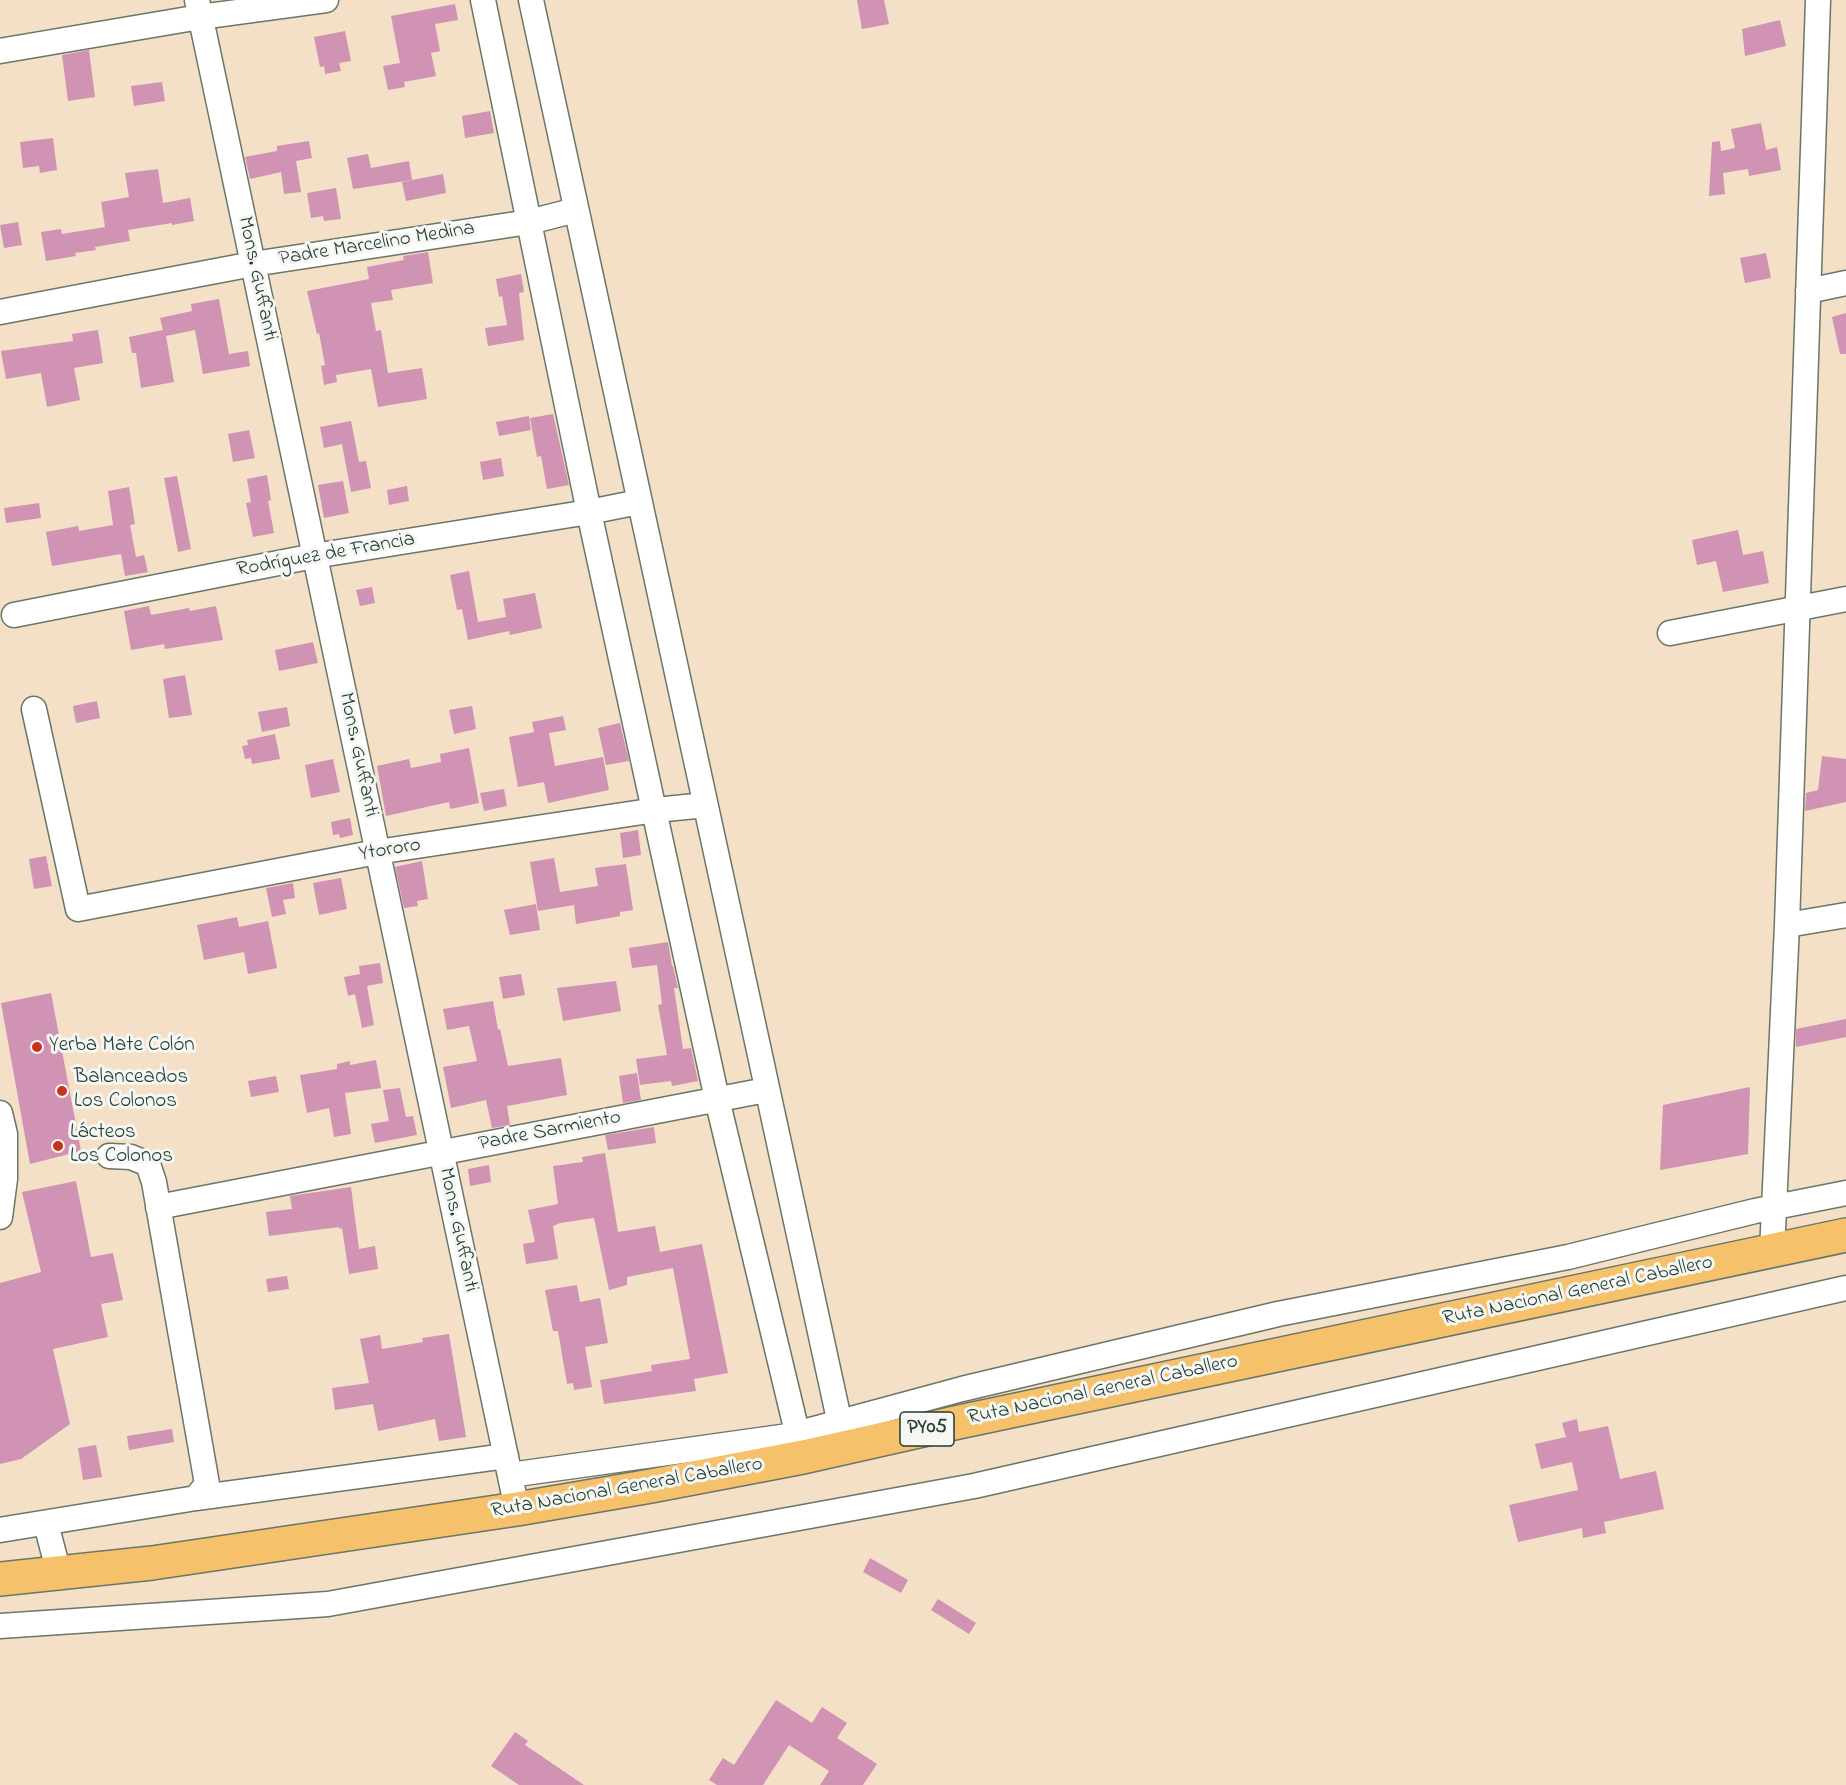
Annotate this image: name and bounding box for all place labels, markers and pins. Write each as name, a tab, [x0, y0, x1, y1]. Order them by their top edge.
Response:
place label: Yerba Mate Colón	[49, 1034, 195, 1060]
marker: Yerba Mate Colón	[30, 1040, 44, 1054]
place label: Balanceados Los Colonos	[74, 1066, 188, 1116]
marker: Balanceados Los Colonos	[55, 1084, 69, 1098]
place label: Lácteos Los Colonos	[70, 1121, 173, 1171]
marker: Lácteos Los Colonos	[51, 1139, 65, 1153]

